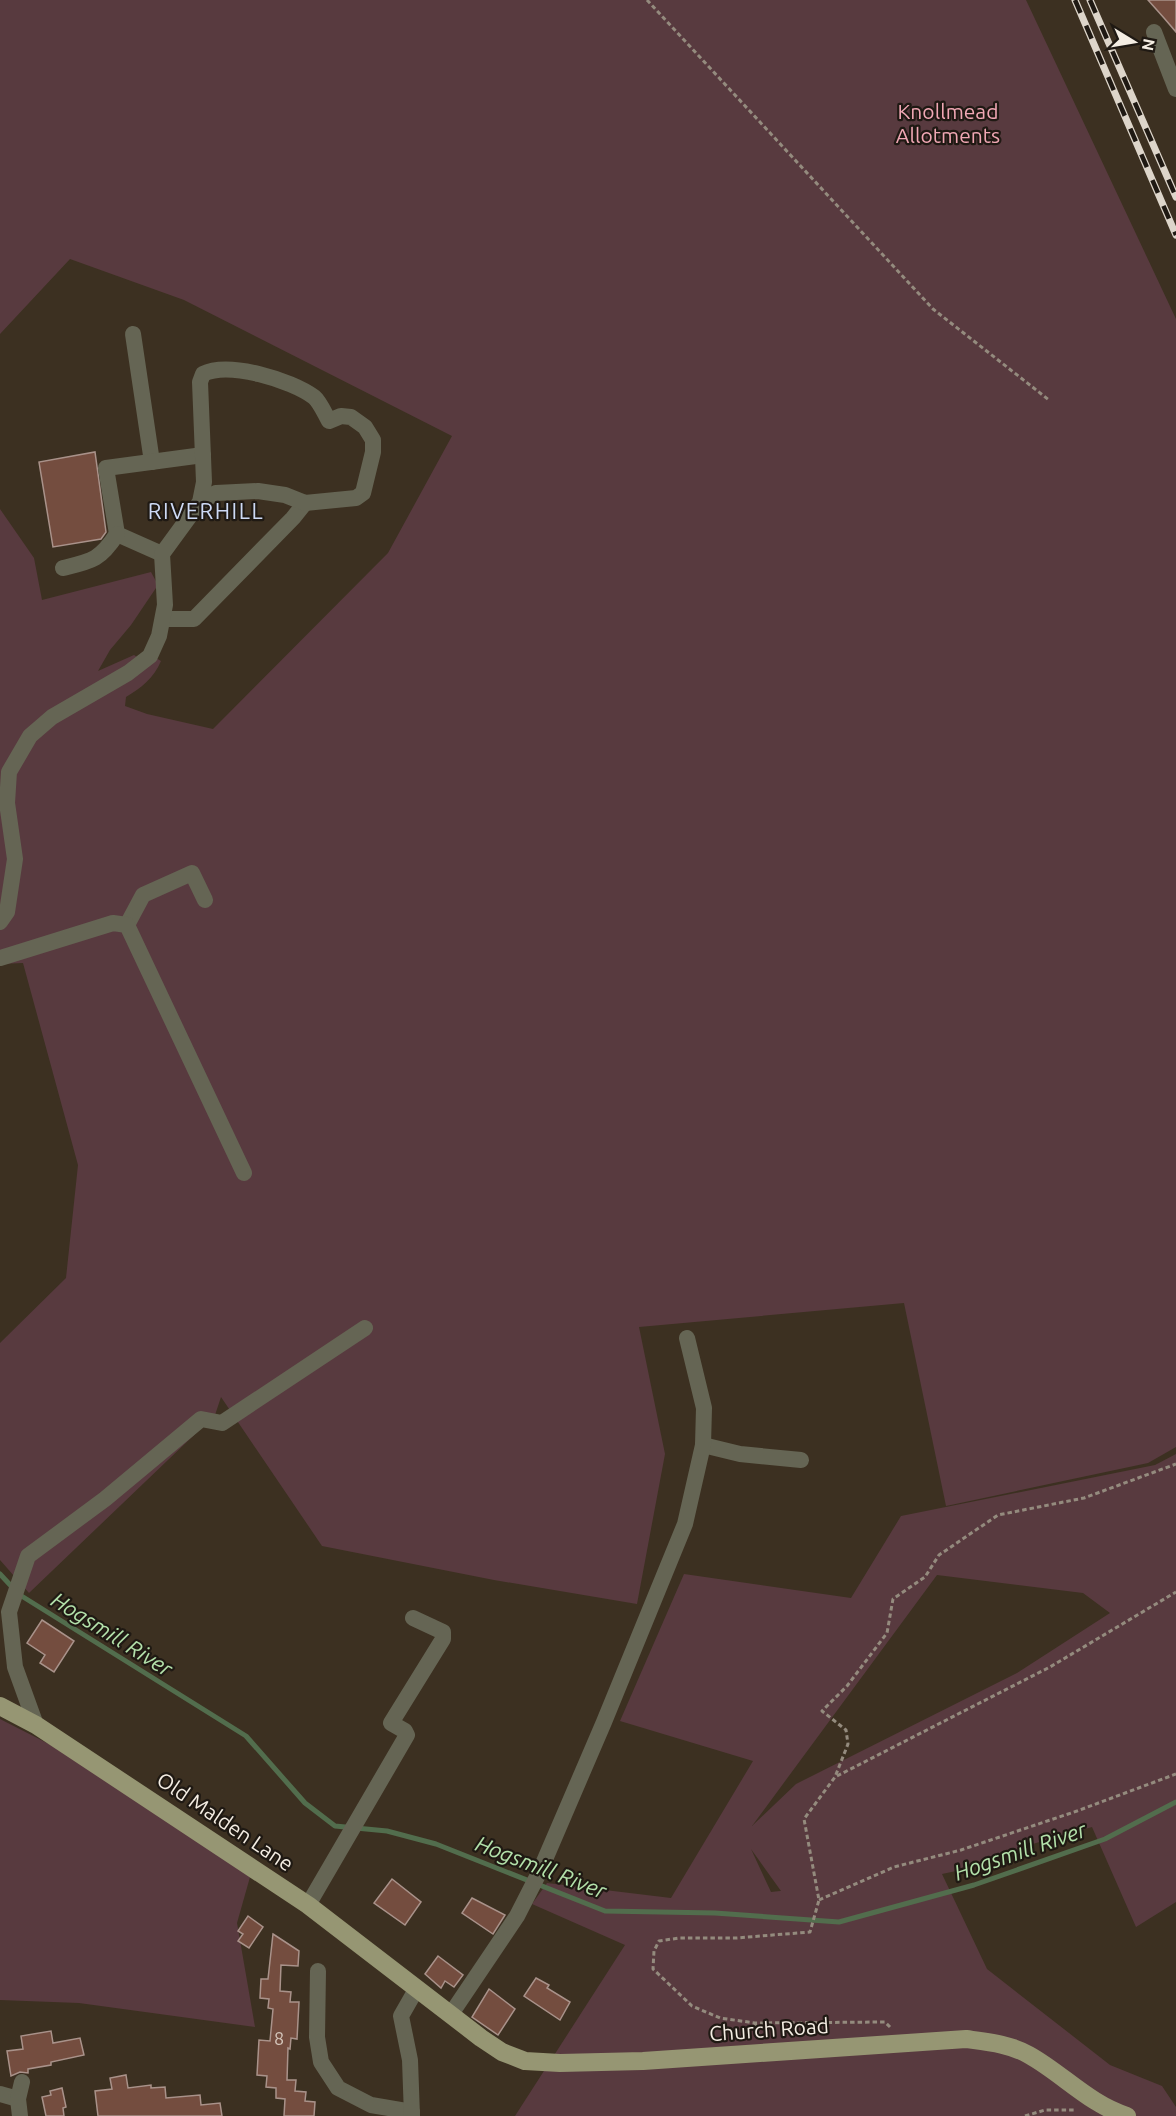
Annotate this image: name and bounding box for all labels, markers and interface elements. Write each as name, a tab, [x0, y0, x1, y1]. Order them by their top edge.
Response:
north arrow	[1104, 12, 1164, 72]
text: N	[1139, 37, 1159, 52]
park label: Knollmead Allotments	[896, 99, 1000, 147]
district label: RIVERHILL	[148, 498, 264, 523]
water label: Hogsmill River	[47, 1586, 178, 1681]
street label: Old Malden Lane	[153, 1767, 298, 1876]
water label: Hogsmill River	[950, 1816, 1090, 1885]
water label: Hogsmill River	[472, 1830, 611, 1903]
street label: Church Road	[708, 2013, 830, 2045]
house number: 8	[274, 2028, 284, 2048]

